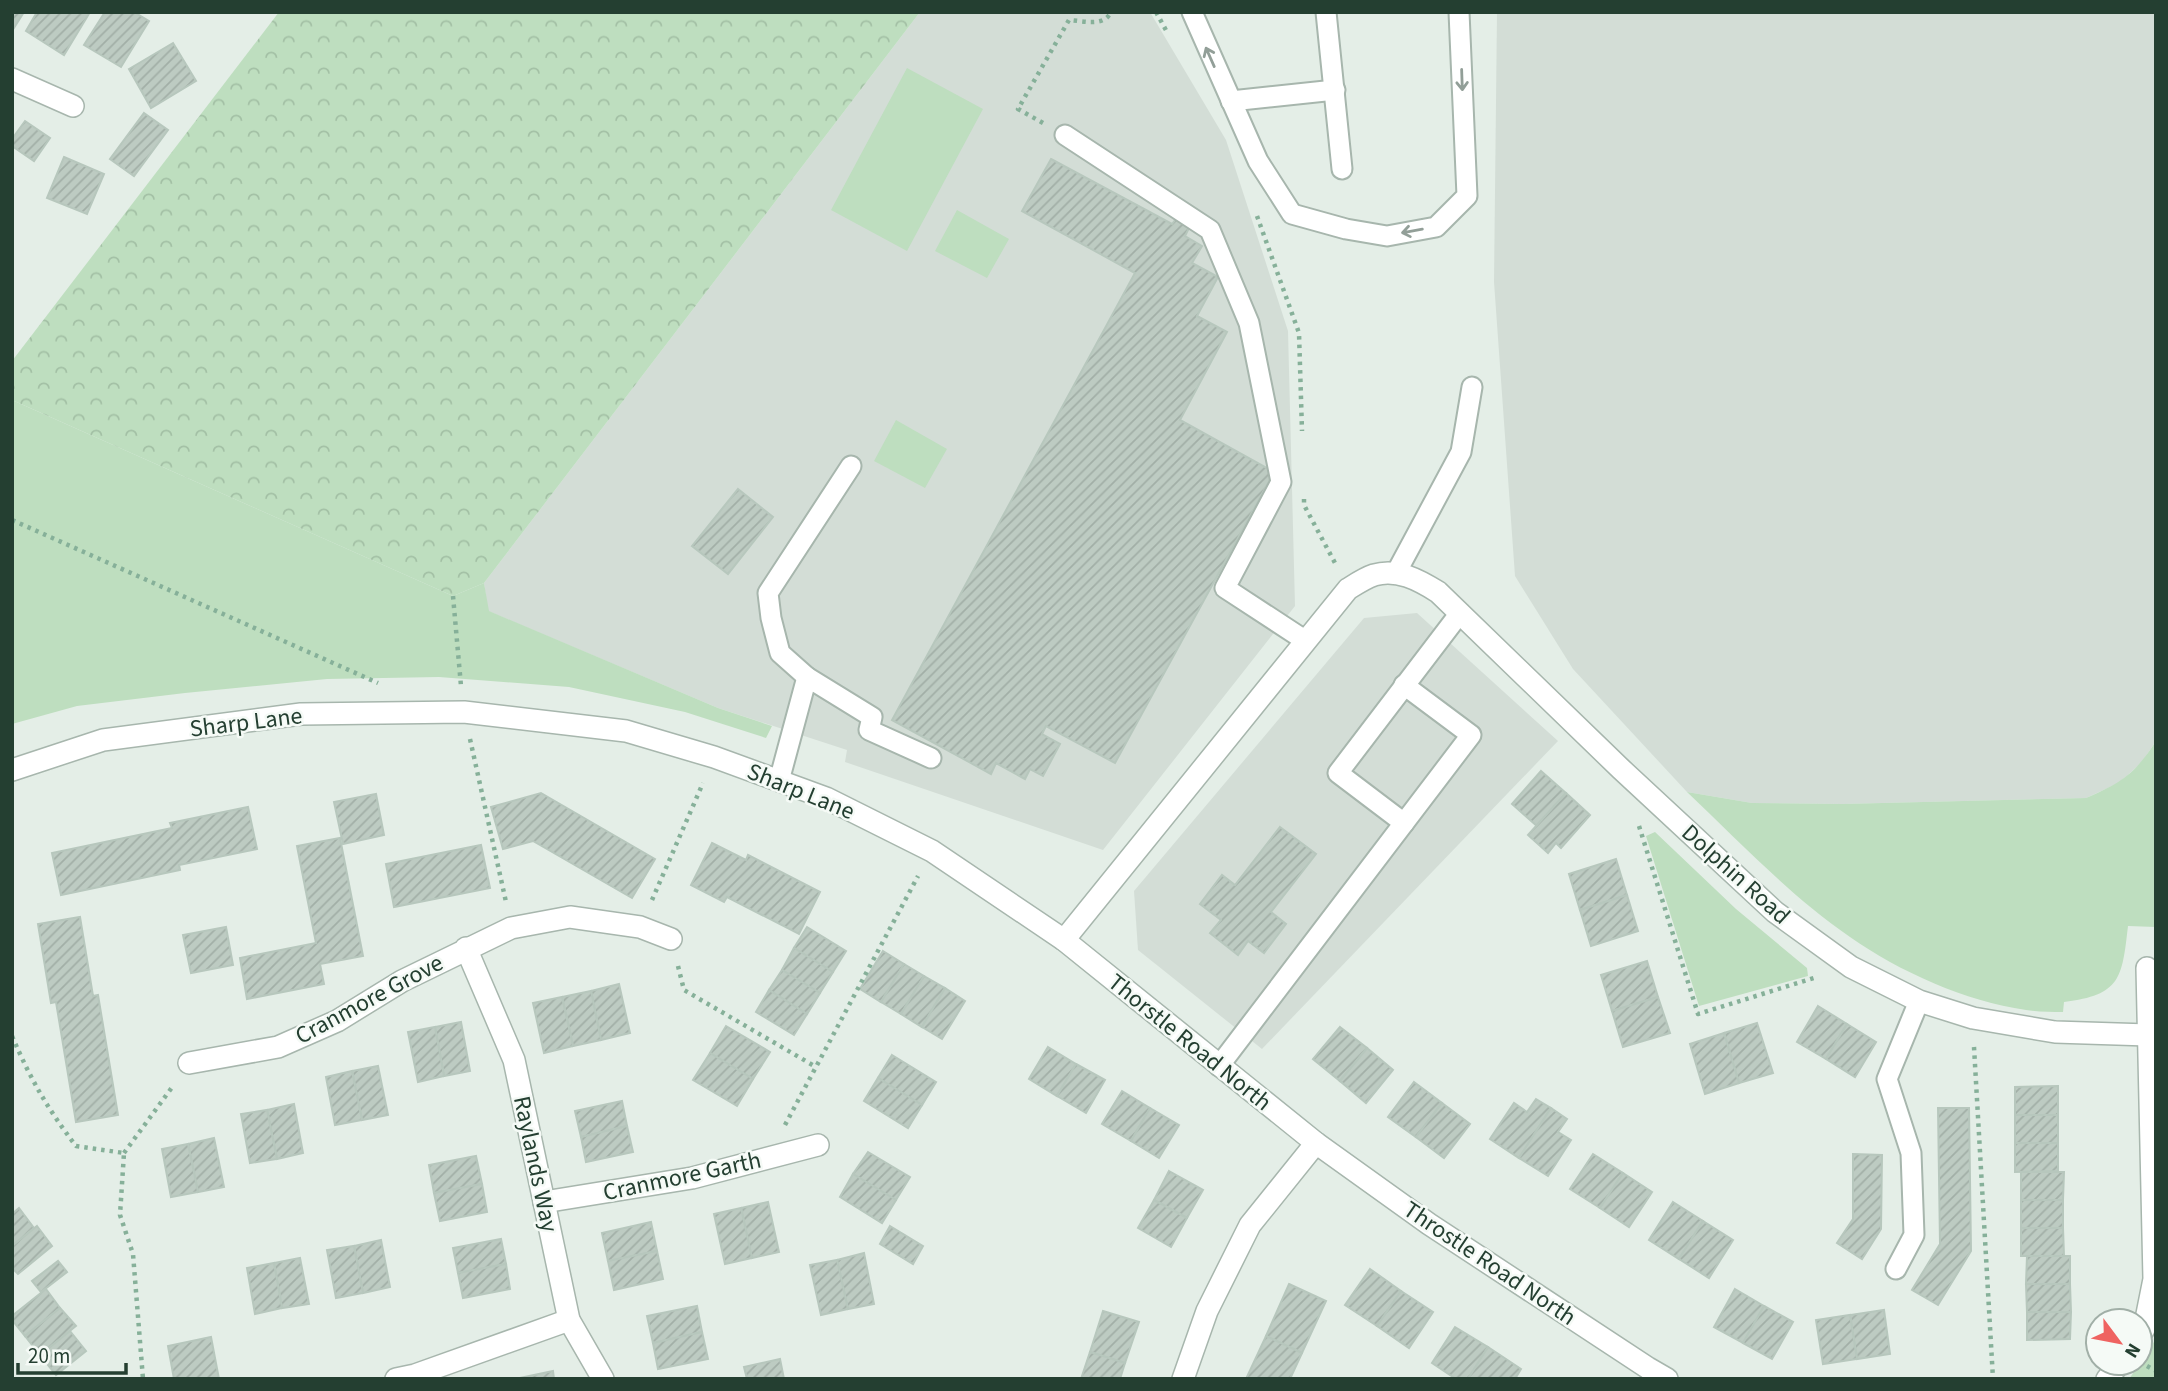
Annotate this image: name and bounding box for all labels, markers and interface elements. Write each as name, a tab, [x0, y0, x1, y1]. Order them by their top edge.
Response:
one-way arrow	[1203, 46, 1216, 68]
one-way arrow	[1456, 69, 1469, 92]
one-way arrow	[1401, 225, 1424, 238]
street label: Sharp Lane	[188, 698, 304, 747]
street label: Sharp Lane	[742, 754, 860, 829]
street label: Dolphin Road	[1674, 816, 1798, 933]
street label: Cranmore Grove	[289, 946, 450, 1053]
street label: Thorstle Road North	[1100, 965, 1279, 1120]
street label: Raylands Way	[504, 1093, 567, 1235]
street label: Cranmore Garth	[600, 1143, 764, 1210]
street label: Throstle Road North	[1396, 1192, 1583, 1334]
north arrow	[2084, 1307, 2154, 1377]
scale bar	[18, 1332, 126, 1376]
text: N	[2117, 1338, 2147, 1363]
text: 20 m	[28, 1341, 70, 1371]

